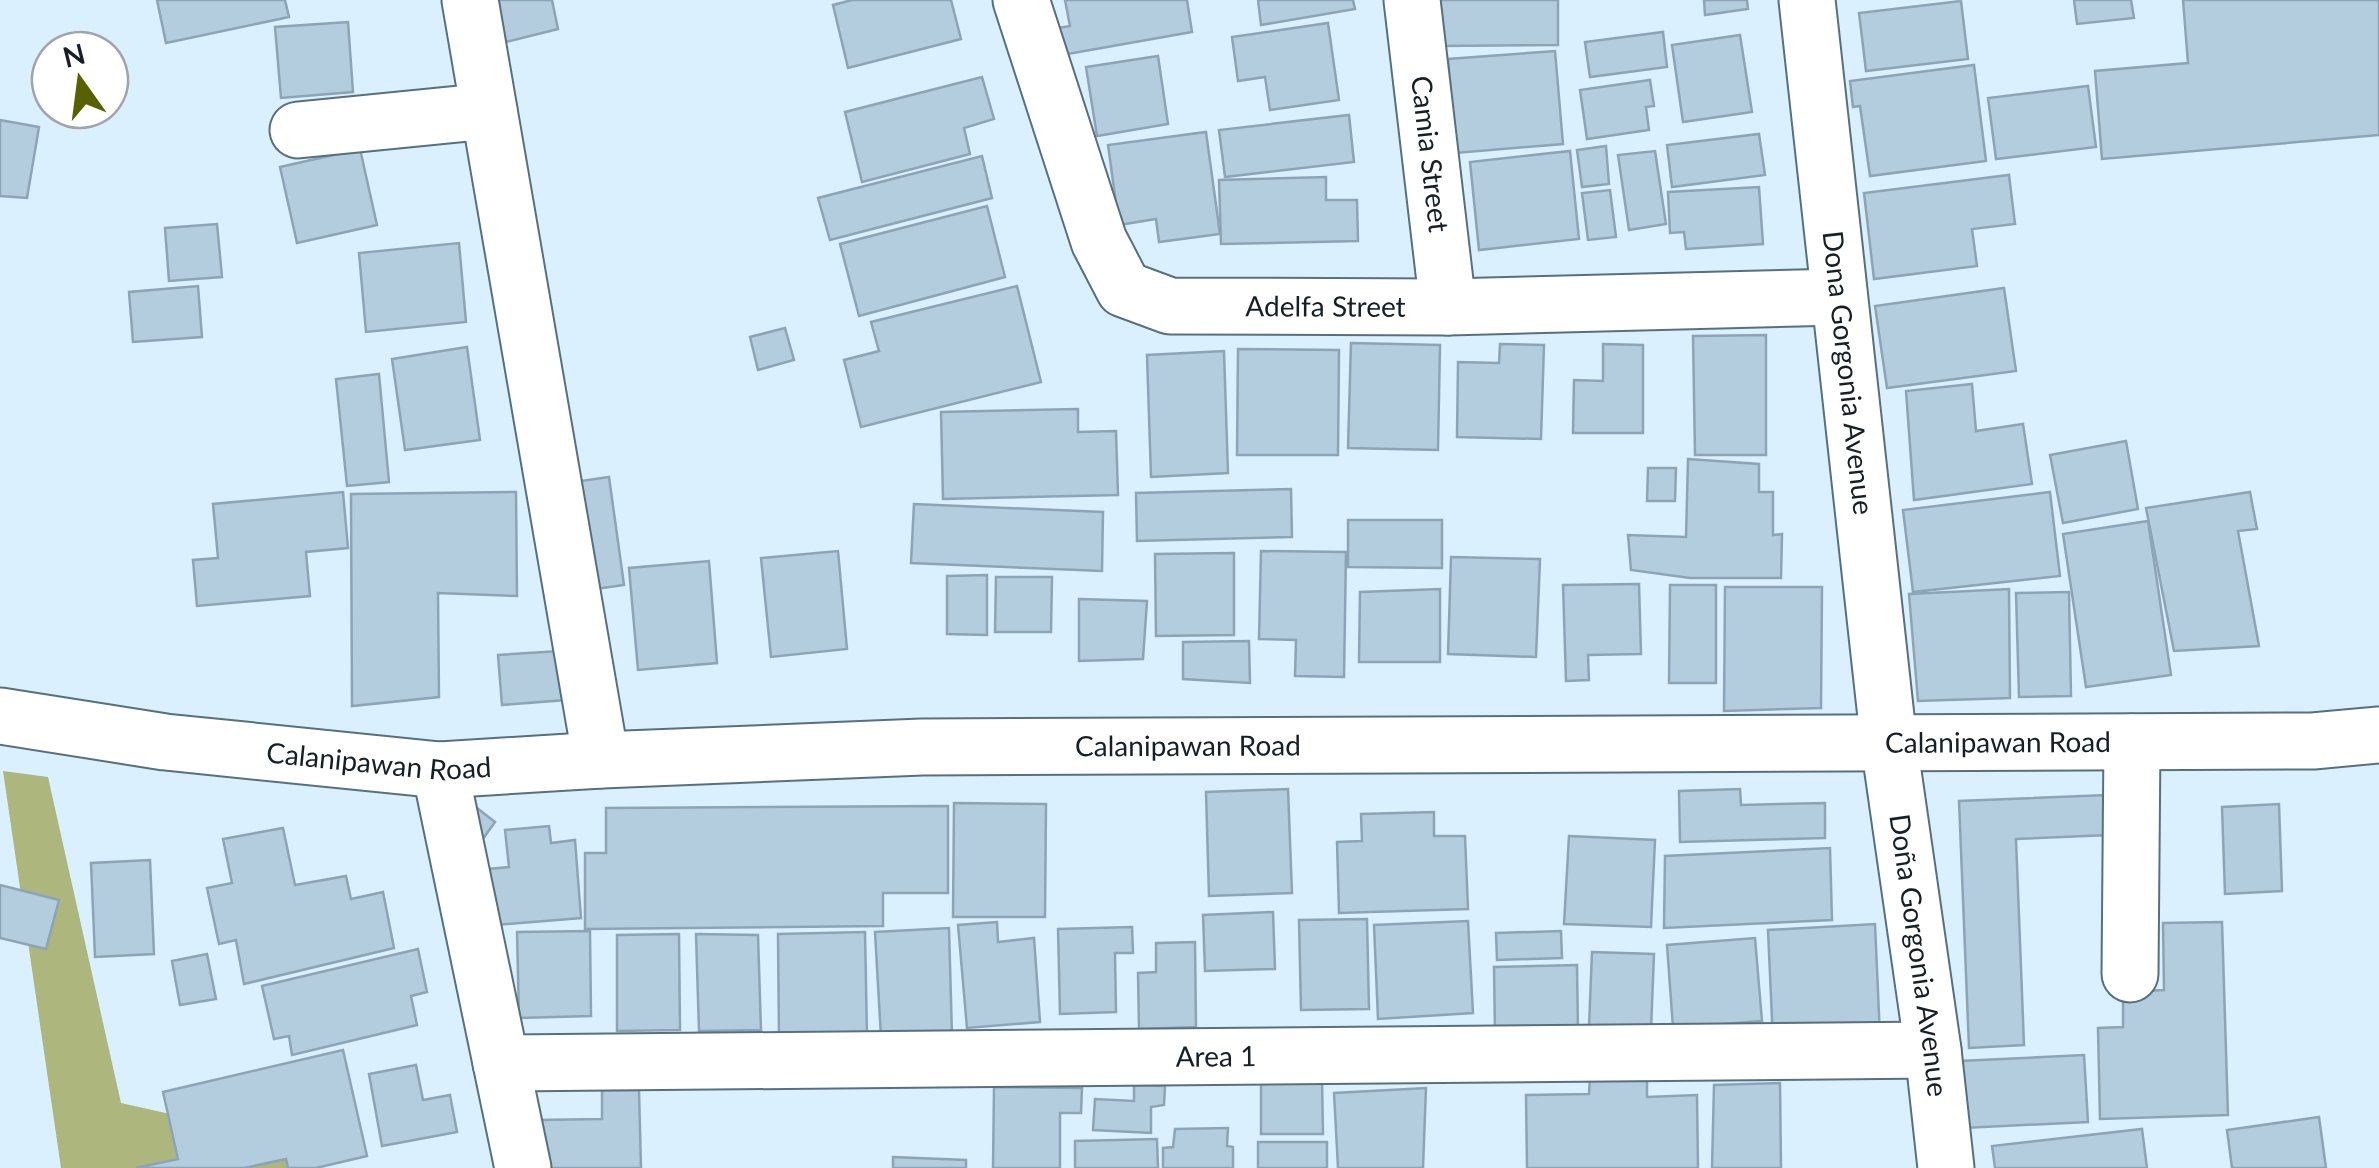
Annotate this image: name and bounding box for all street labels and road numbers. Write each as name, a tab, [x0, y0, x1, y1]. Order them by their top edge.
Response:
street label: Camia Street	[1405, 74, 1457, 234]
street label: Dona Gorgonia Avenue	[1817, 229, 1882, 516]
street label: Adelfa Street	[1245, 288, 1406, 323]
street label: Calanipawan Road	[1885, 724, 2111, 759]
street label: Calanipawan Road	[1075, 727, 1301, 762]
street label: Calanipawan Road	[265, 734, 492, 787]
street label: Doña Gorgonia Avenue	[1883, 812, 1956, 1098]
street label: Area 1	[1175, 1038, 1256, 1073]

